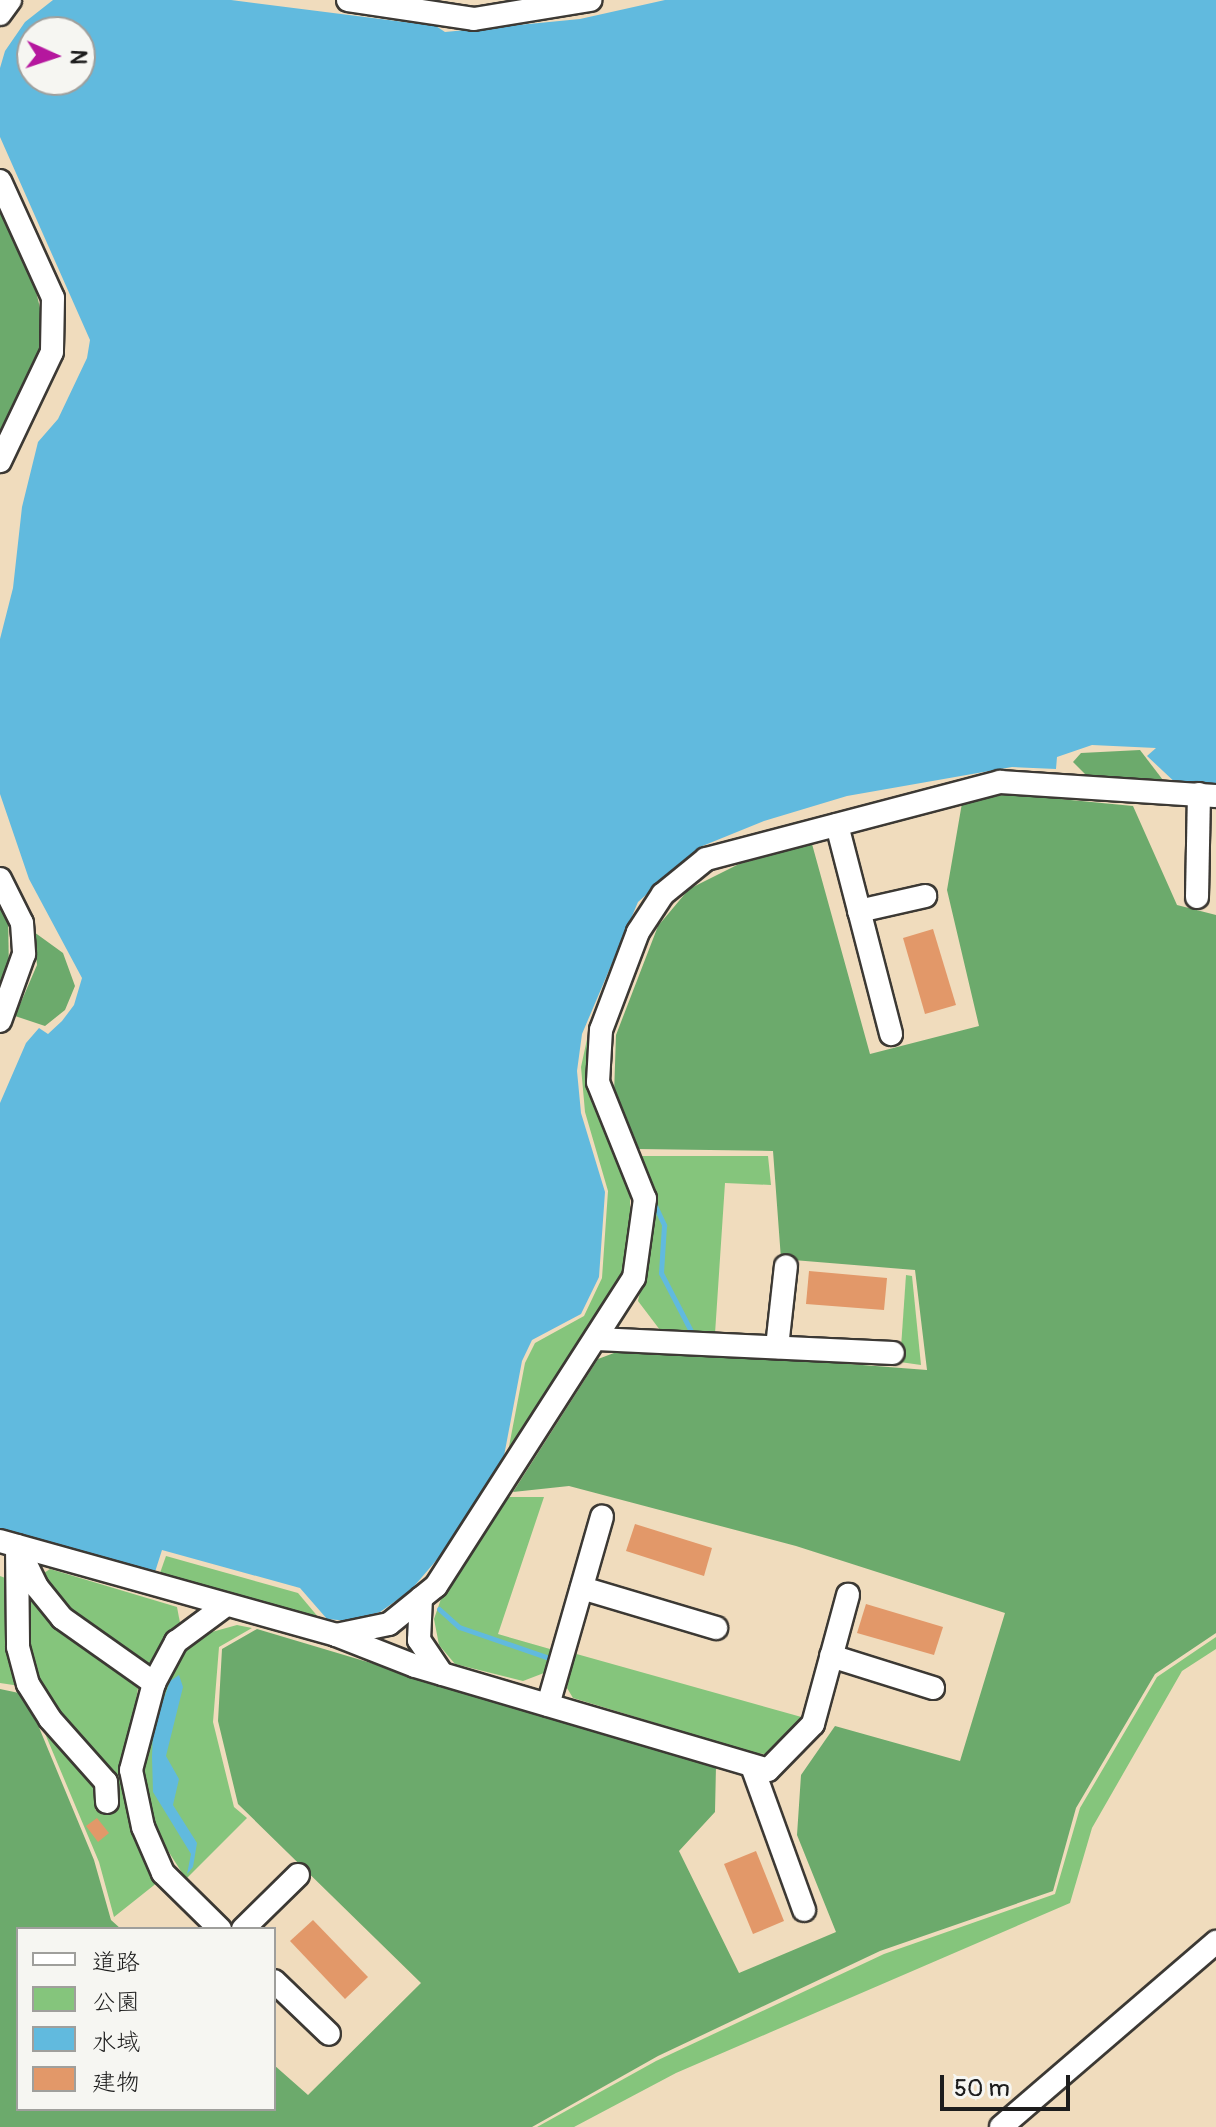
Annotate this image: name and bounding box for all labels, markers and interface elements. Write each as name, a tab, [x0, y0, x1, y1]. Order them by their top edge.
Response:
north arrow	[16, 16, 96, 96]
text: N	[64, 49, 92, 65]
legend	[16, 1927, 276, 2111]
text: 道路	[92, 1948, 140, 1977]
text: 公園	[92, 1988, 140, 2017]
text: 水域	[92, 2028, 140, 2057]
scale bar	[944, 2059, 1074, 2109]
text: 建物	[92, 2068, 140, 2097]
text: 50 m	[954, 2074, 1010, 2103]

